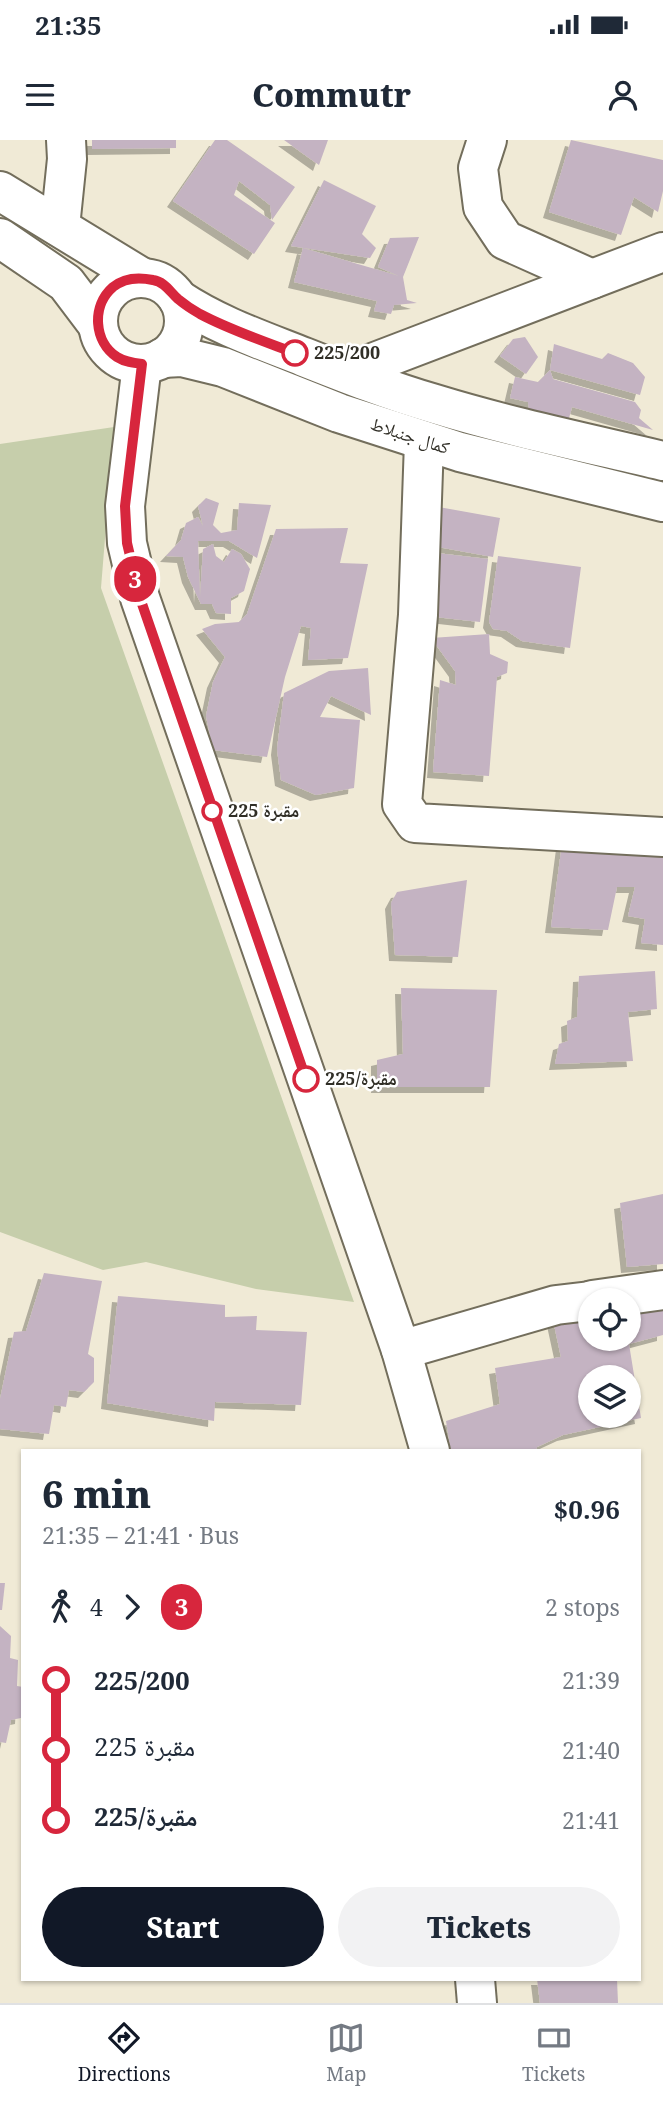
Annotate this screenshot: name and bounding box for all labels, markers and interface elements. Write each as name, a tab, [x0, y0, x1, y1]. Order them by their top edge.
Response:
text: 21:35	[35, 7, 102, 43]
text: Commutr	[252, 73, 411, 116]
icon: menu	[21, 76, 59, 114]
icon: person	[604, 76, 642, 114]
marker: 225/200	[282, 340, 308, 366]
place label: 225/200	[314, 340, 380, 364]
street label: كمال جنبلاط	[368, 411, 453, 459]
line badge: 3	[112, 556, 158, 602]
text: 3	[128, 562, 142, 595]
place label: مقبرة 225	[228, 798, 299, 822]
marker: مقبرة 225	[202, 801, 222, 821]
marker: مقبرة/225	[293, 1066, 319, 1092]
place label: مقبرة/225	[325, 1066, 397, 1090]
map controls	[578, 1288, 641, 1428]
button: locate	[578, 1288, 641, 1351]
button: layers	[578, 1365, 641, 1428]
text: 6 min	[42, 1467, 151, 1519]
text: $0.96	[554, 1491, 620, 1527]
text: 21:35 – 21:41 · Bus	[42, 1519, 239, 1551]
icon: walk	[42, 1588, 80, 1626]
icon: forward	[113, 1588, 151, 1626]
text: 3	[175, 1590, 188, 1623]
text: 4	[90, 1591, 103, 1623]
text: 2 stops	[545, 1591, 620, 1623]
text: 225/200	[94, 1662, 190, 1698]
text: 21:39	[562, 1664, 620, 1696]
text: مقبرة 225	[94, 1728, 195, 1764]
text: 21:40	[562, 1734, 620, 1766]
text: مقبرة/225	[94, 1798, 198, 1834]
text: 21:41	[562, 1804, 620, 1836]
button: Start	[42, 1887, 324, 1967]
button: Tickets	[338, 1887, 620, 1967]
tab: Directions	[78, 2019, 171, 2087]
tab: Map	[326, 2019, 366, 2087]
tab: Tickets	[522, 2019, 585, 2087]

